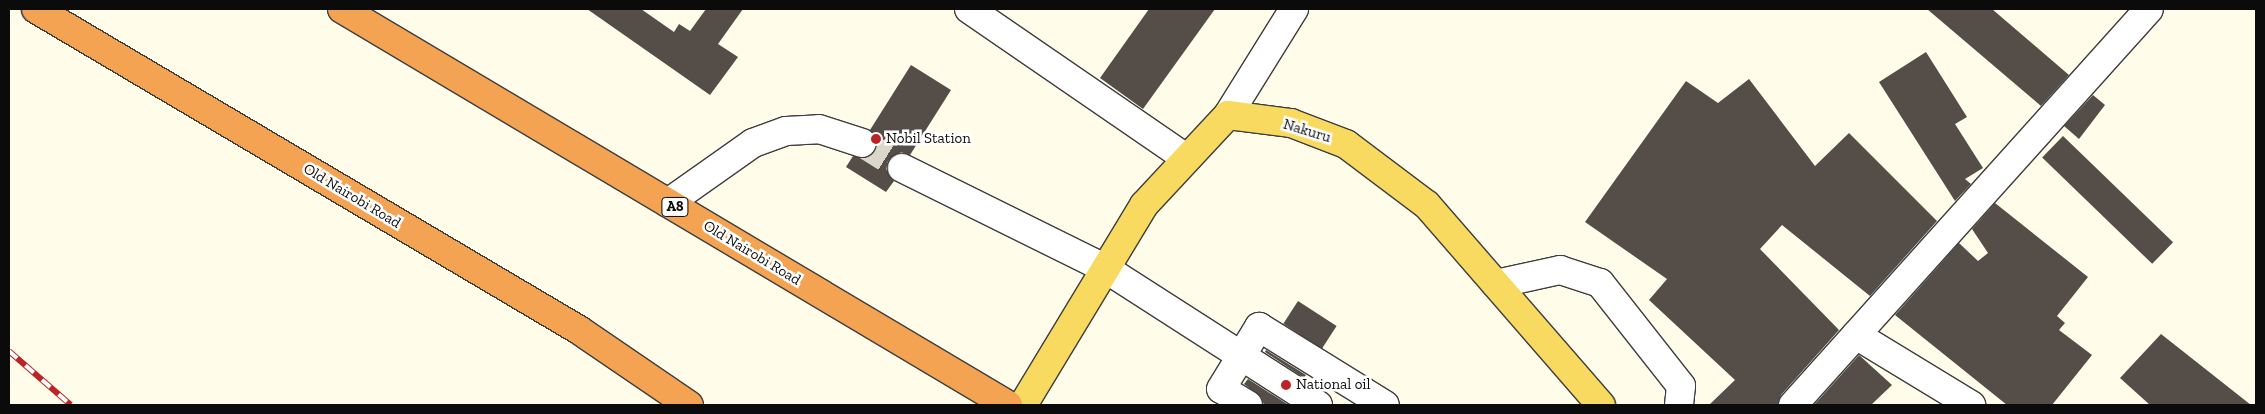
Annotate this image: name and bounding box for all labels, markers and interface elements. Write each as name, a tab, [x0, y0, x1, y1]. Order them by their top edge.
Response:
street label: Nakuru	[1281, 115, 1333, 147]
place label: Nobil Station	[886, 130, 971, 148]
marker: Nobil Station	[870, 133, 882, 145]
street label: Old Nairobi Road	[300, 160, 404, 232]
road number: A8	[661, 196, 689, 218]
street label: Old Nairobi Road	[700, 217, 804, 289]
place label: National oil	[1296, 376, 1371, 394]
marker: National oil	[1280, 379, 1292, 391]

